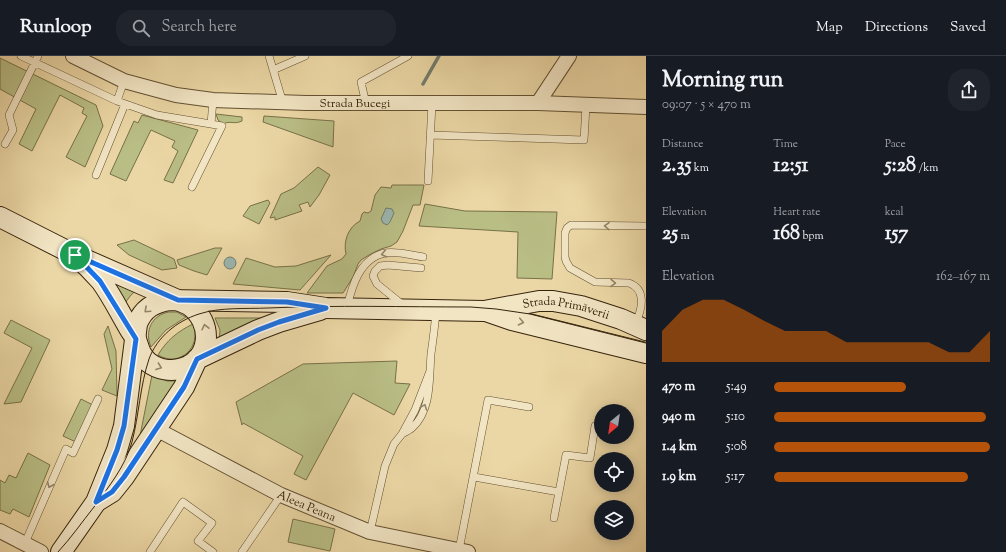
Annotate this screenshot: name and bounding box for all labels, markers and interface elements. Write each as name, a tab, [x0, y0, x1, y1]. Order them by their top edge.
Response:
search box	[116, 10, 396, 46]
text: Runloop	[20, 14, 92, 41]
icon: search	[130, 17, 152, 39]
text: Search here	[162, 17, 237, 38]
text: Map	[816, 18, 843, 38]
text: Directions	[865, 18, 928, 38]
text: Saved	[950, 18, 986, 38]
text: Morning run	[662, 65, 784, 97]
button: share	[948, 69, 990, 111]
street label: Strada Bucegi	[320, 95, 391, 113]
text: 09:07 · 5 × 470 m	[662, 96, 751, 114]
text: Distance	[662, 136, 703, 152]
text: Time	[773, 136, 798, 152]
text: Pace	[885, 136, 906, 152]
text: 2.35	[662, 152, 691, 181]
text: 12:51	[773, 152, 808, 181]
text: 5:28	[885, 152, 916, 181]
text: km	[691, 160, 709, 176]
text: /km	[916, 160, 938, 176]
text: Elevation	[662, 204, 707, 220]
text: Heart rate	[773, 204, 820, 220]
text: kcal	[885, 204, 904, 220]
text: 25	[662, 220, 678, 249]
text: 168	[773, 220, 800, 249]
text: 157	[885, 220, 908, 249]
one-way arrow	[604, 221, 610, 230]
text: m	[678, 228, 690, 244]
text: bpm	[800, 228, 824, 244]
pin	[58, 238, 92, 272]
icon: arrive	[64, 244, 86, 266]
one-way arrow	[381, 250, 387, 258]
text: Elevation	[662, 268, 715, 286]
text: 162–167 m	[936, 268, 990, 286]
one-way arrow	[610, 279, 616, 287]
street label: Strada Primăverii	[521, 293, 612, 325]
one-way arrow	[144, 305, 152, 312]
one-way arrow	[518, 317, 524, 326]
one-way arrow	[201, 324, 209, 330]
one-way arrow	[155, 363, 162, 371]
text: 470 m	[662, 378, 695, 396]
text: 5:49	[726, 378, 747, 396]
one-way arrow	[420, 403, 428, 410]
north arrow	[594, 404, 634, 444]
map controls	[594, 404, 634, 540]
text: 940 m	[662, 408, 695, 426]
text: 5:10	[726, 408, 745, 426]
text: 1.4 km	[662, 438, 697, 456]
text: 5:08	[726, 438, 747, 456]
button: locate	[594, 452, 634, 492]
text: 1.9 km	[662, 468, 696, 486]
text: 5:17	[726, 468, 745, 486]
one-way arrow	[47, 481, 55, 488]
street label: Aleea Peana	[274, 486, 339, 527]
button: layers	[594, 500, 634, 540]

